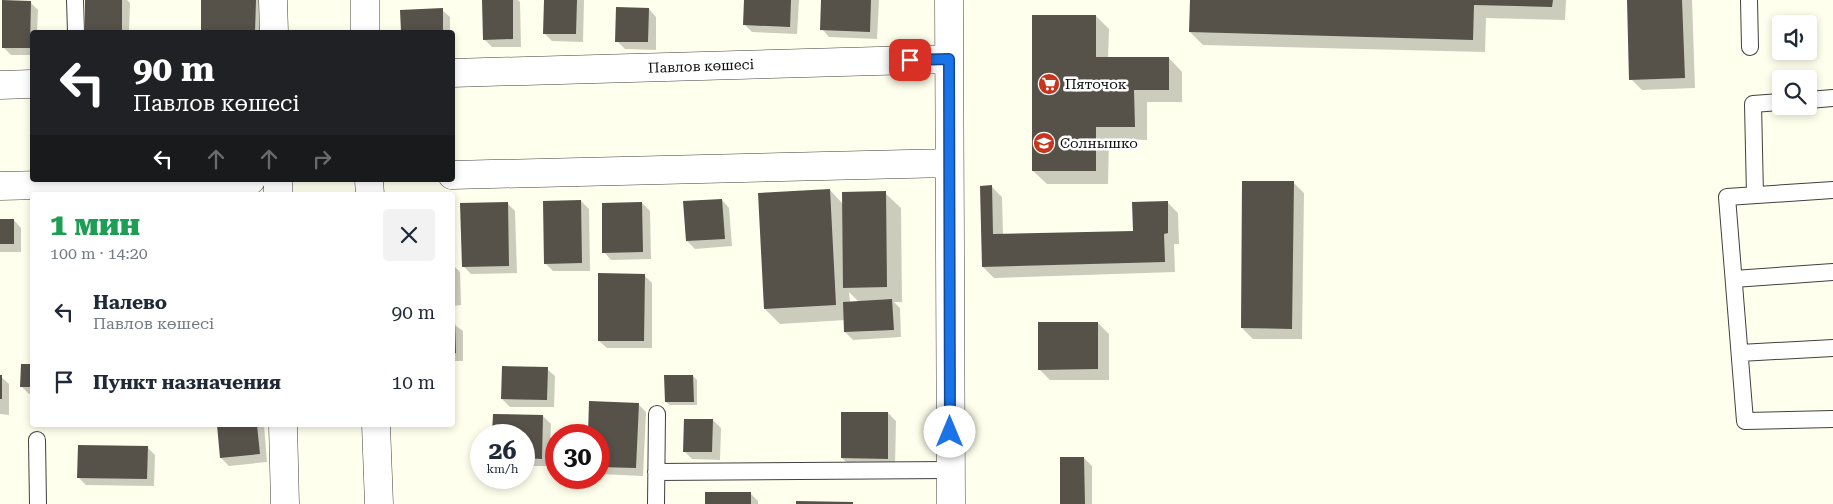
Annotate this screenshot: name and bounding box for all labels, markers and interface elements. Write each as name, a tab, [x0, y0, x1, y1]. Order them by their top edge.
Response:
map controls	[1772, 15, 1817, 115]
button: sound	[1772, 15, 1817, 60]
pin	[889, 39, 931, 81]
icon: arrive	[896, 46, 924, 74]
text: 90 m	[133, 49, 215, 90]
icon: left	[50, 50, 115, 115]
street label: Павлов көшесі	[648, 56, 755, 76]
button: search	[1772, 70, 1817, 115]
supermarket icon: Пяточок	[1037, 72, 1061, 96]
place label: Пяточок	[1065, 76, 1127, 92]
text: Павлов көшесі	[133, 91, 299, 116]
school or university icon: Солнышко	[1032, 131, 1056, 155]
place label: Солнышко	[1060, 135, 1138, 151]
icon: left	[149, 145, 177, 173]
icon: ahead	[202, 145, 230, 173]
icon: ahead	[255, 145, 283, 173]
icon: right	[308, 145, 336, 173]
text: 1 мин	[50, 207, 140, 242]
button: close	[383, 209, 435, 261]
text: 100 m · 14:20	[50, 244, 148, 263]
text: Налево	[93, 291, 167, 314]
icon: left	[50, 298, 78, 326]
text: 90 m	[392, 301, 435, 324]
text: Павлов көшесі	[93, 314, 214, 333]
icon: arrive	[50, 368, 78, 396]
text: Пункт назначения	[93, 371, 281, 394]
text: 10 m	[392, 371, 435, 394]
position arrow	[923, 405, 975, 457]
speed limit sign: 30	[545, 424, 610, 489]
text: 26	[488, 436, 517, 465]
text: km/h	[486, 462, 519, 476]

